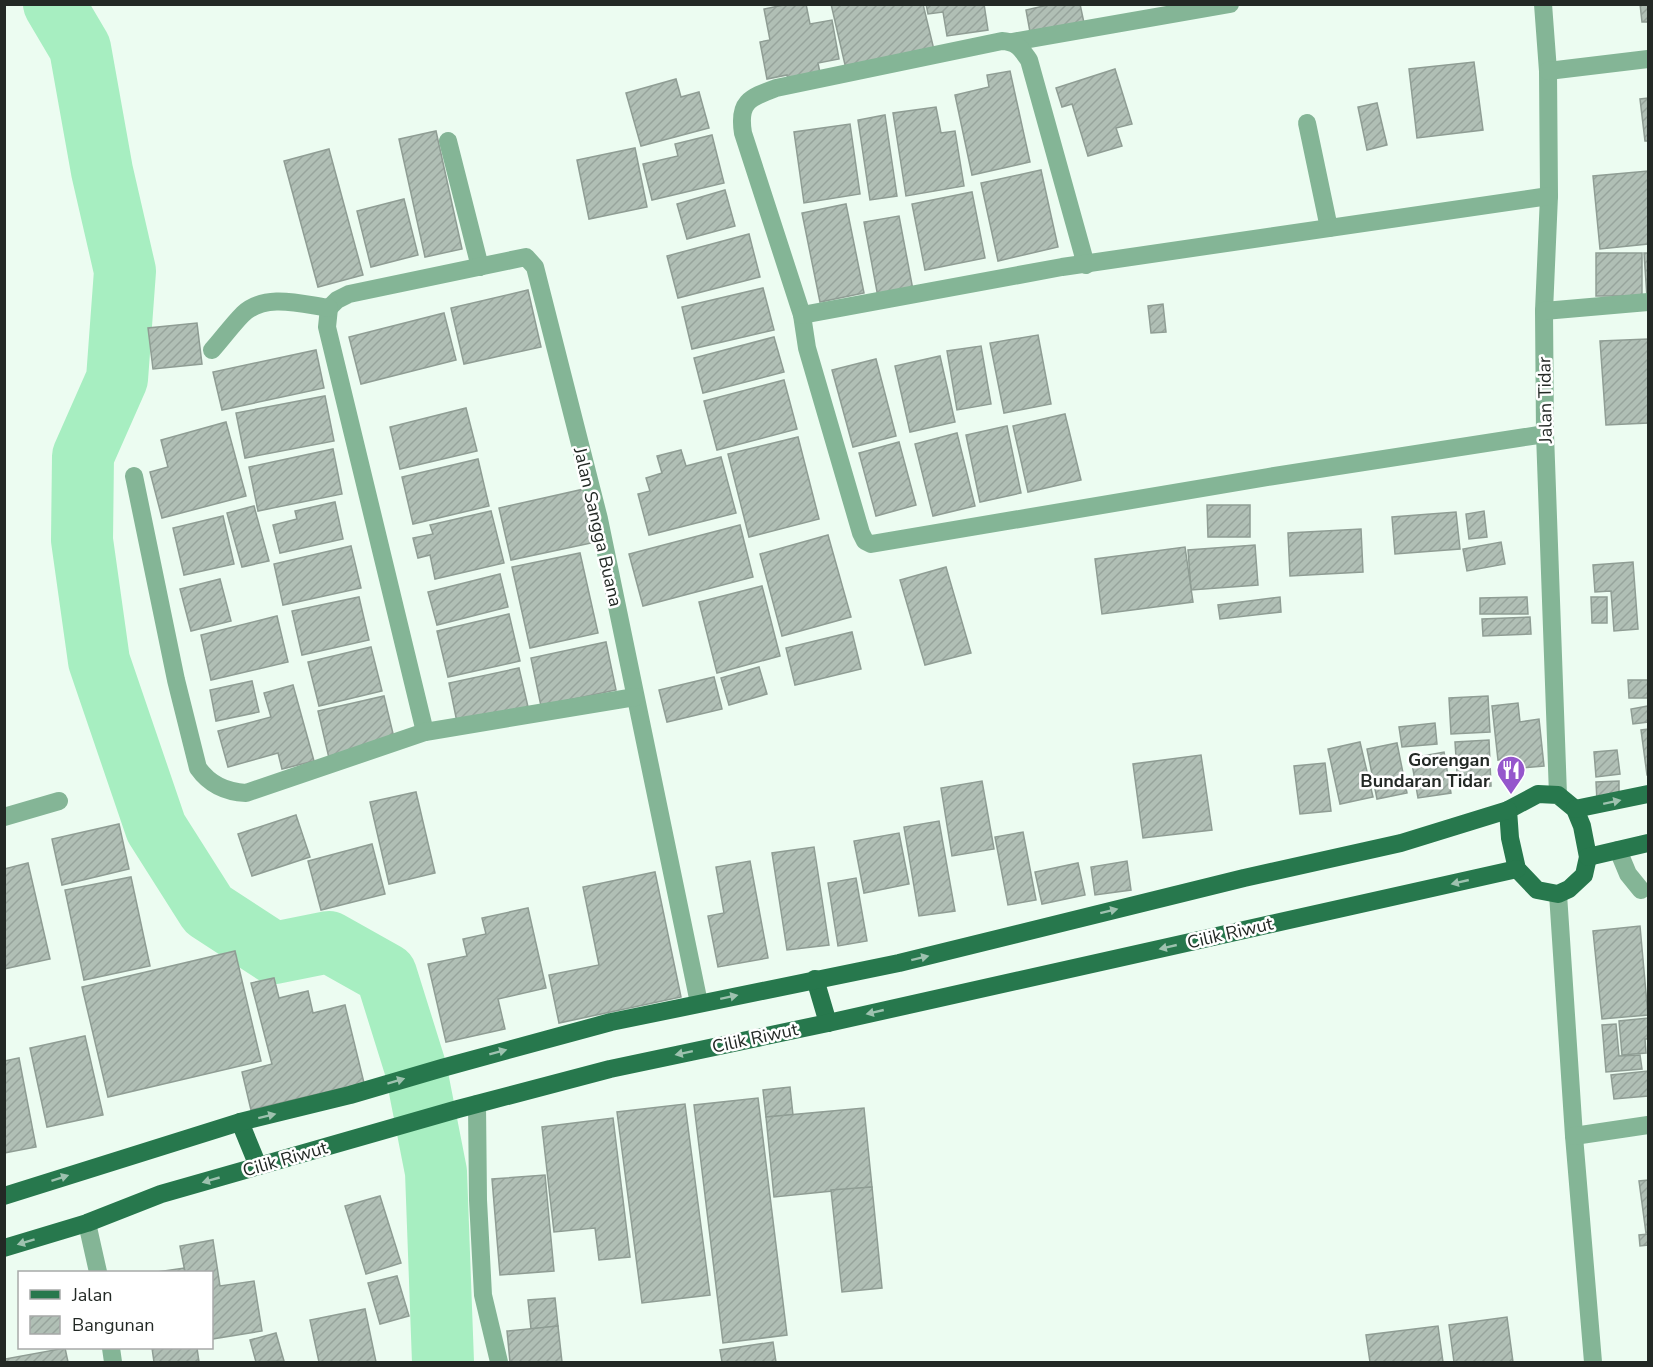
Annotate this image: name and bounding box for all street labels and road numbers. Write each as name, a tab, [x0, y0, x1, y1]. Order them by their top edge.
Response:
street label: Jalan Tidar	[1532, 356, 1558, 444]
street label: Jalan Sangga Buana	[568, 444, 628, 609]
street label: Cilik Riwut	[1185, 911, 1276, 954]
street label: Cilik Riwut	[710, 1017, 801, 1059]
street label: Cilik Riwut	[240, 1135, 331, 1183]

